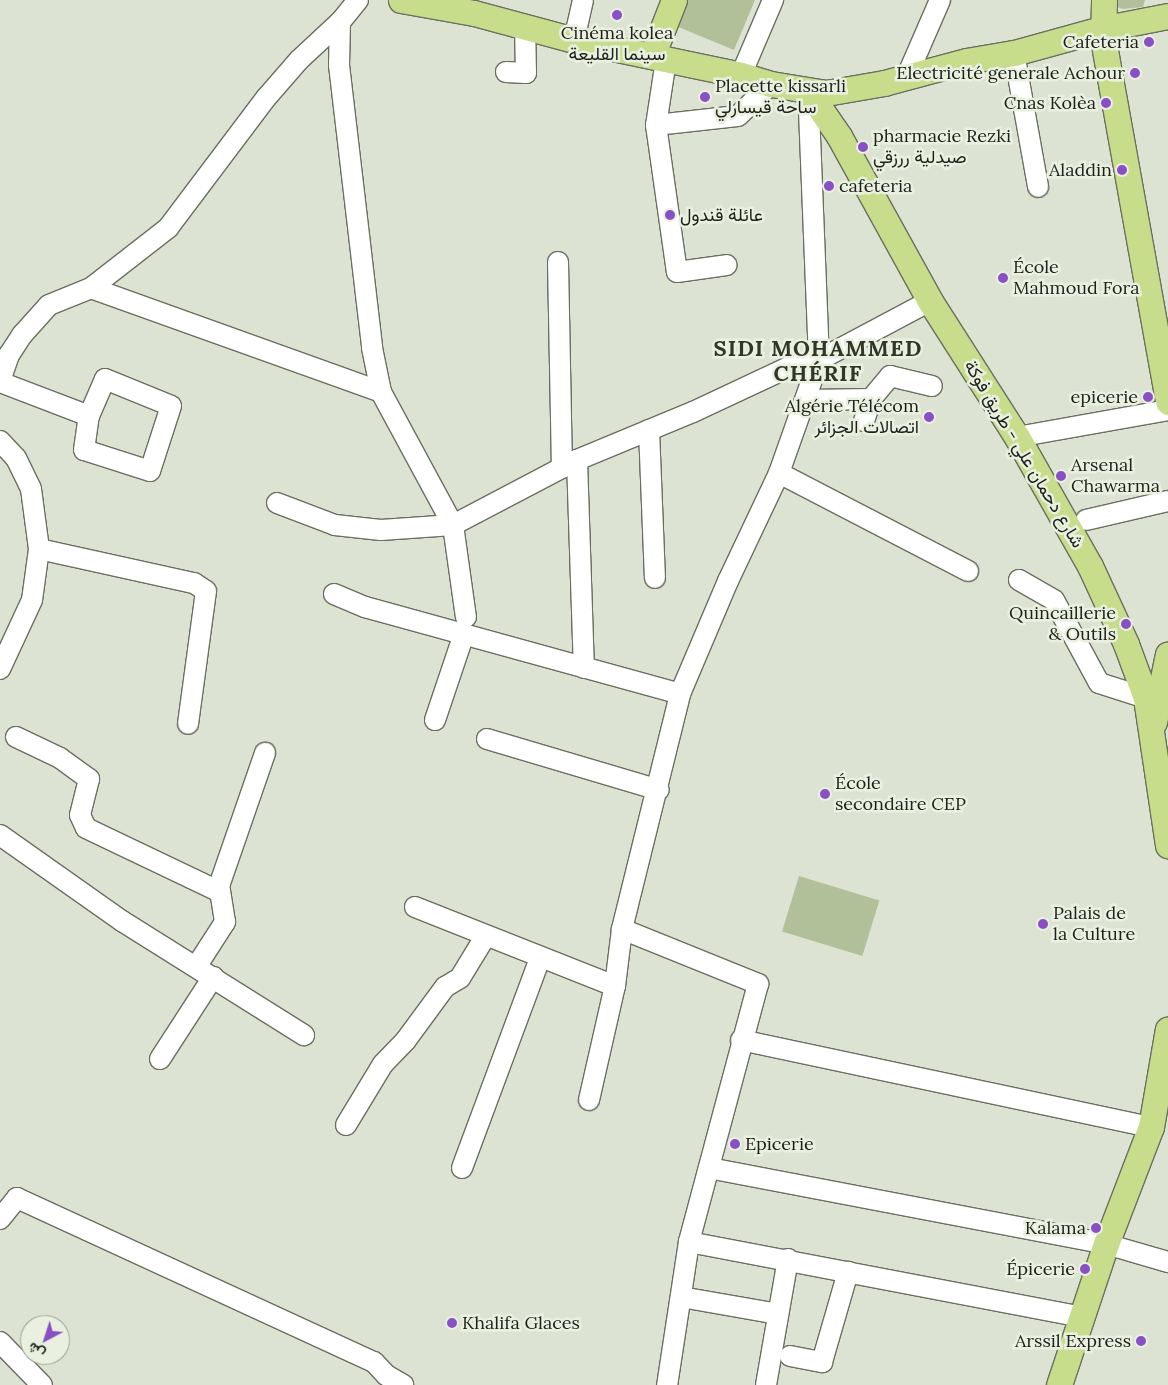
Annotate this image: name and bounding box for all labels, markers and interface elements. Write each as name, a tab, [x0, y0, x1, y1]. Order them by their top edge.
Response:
marker: Cinéma kolea سينما القليعة	[611, 9, 623, 21]
place label: Cinéma kolea سينما القليعة	[561, 23, 673, 66]
place label: Cafeteria	[1063, 31, 1139, 53]
marker: Cafeteria	[1143, 36, 1155, 48]
place label: Electricité generale Achour	[896, 62, 1125, 84]
marker: Electricité generale Achour	[1129, 67, 1141, 79]
place label: Placette kissarli ساحة قيسارلي	[715, 76, 846, 118]
marker: Placette kissarli ساحة قيسارلي	[699, 91, 711, 103]
place label: Cnas Kolèa	[1004, 92, 1096, 114]
marker: Cnas Kolèa	[1100, 97, 1112, 109]
place label: pharmacie Rezki صيدلية ررزقي	[873, 126, 1011, 168]
marker: pharmacie Rezki صيدلية ررزقي	[857, 141, 869, 153]
place label: Aladdin	[1049, 159, 1112, 181]
marker: Aladdin	[1116, 164, 1128, 176]
place label: cafeteria	[839, 175, 912, 197]
marker: cafeteria	[823, 180, 835, 192]
place label: عائلة قندول	[680, 204, 763, 226]
marker: عائلة قندول	[664, 209, 676, 221]
place label: École Mahmoud Fora	[1013, 257, 1140, 300]
marker: École Mahmoud Fora	[997, 272, 1009, 284]
district label: SIDI MOHAMMED CHÉRIF	[712, 335, 924, 386]
street label: شارع دحمان علي - طريق فوكة	[959, 356, 1089, 552]
place label: epicerie	[1071, 386, 1138, 408]
marker: epicerie	[1142, 391, 1154, 403]
place label: Algérie Télécom اتصالات الجزائر	[785, 396, 919, 438]
marker: Algérie Télécom اتصالات الجزائر	[923, 411, 935, 423]
place label: Arsenal Chawarma	[1071, 455, 1160, 498]
marker: Arsenal Chawarma	[1055, 470, 1067, 482]
place label: Quincaillerie & Outils	[1009, 603, 1116, 646]
marker: Quincaillerie & Outils	[1120, 618, 1132, 630]
place label: École secondaire CEP	[835, 773, 966, 816]
marker: École secondaire CEP	[819, 788, 831, 800]
place label: Palais de la Culture	[1053, 903, 1135, 946]
marker: Palais de la Culture	[1037, 918, 1049, 930]
place label: Epicerie	[745, 1133, 814, 1155]
marker: Epicerie	[729, 1138, 741, 1150]
place label: Kalama	[1025, 1217, 1086, 1239]
marker: Kalama	[1090, 1222, 1102, 1234]
place label: Épicerie	[1006, 1258, 1075, 1280]
marker: Épicerie	[1079, 1263, 1091, 1275]
place label: Khalifa Glaces	[462, 1312, 580, 1334]
north arrow	[20, 1315, 70, 1365]
marker: Khalifa Glaces	[446, 1317, 458, 1329]
place label: Arssil Express	[1015, 1330, 1131, 1352]
marker: Arssil Express	[1135, 1335, 1147, 1347]
text: ش	[24, 1338, 48, 1363]

